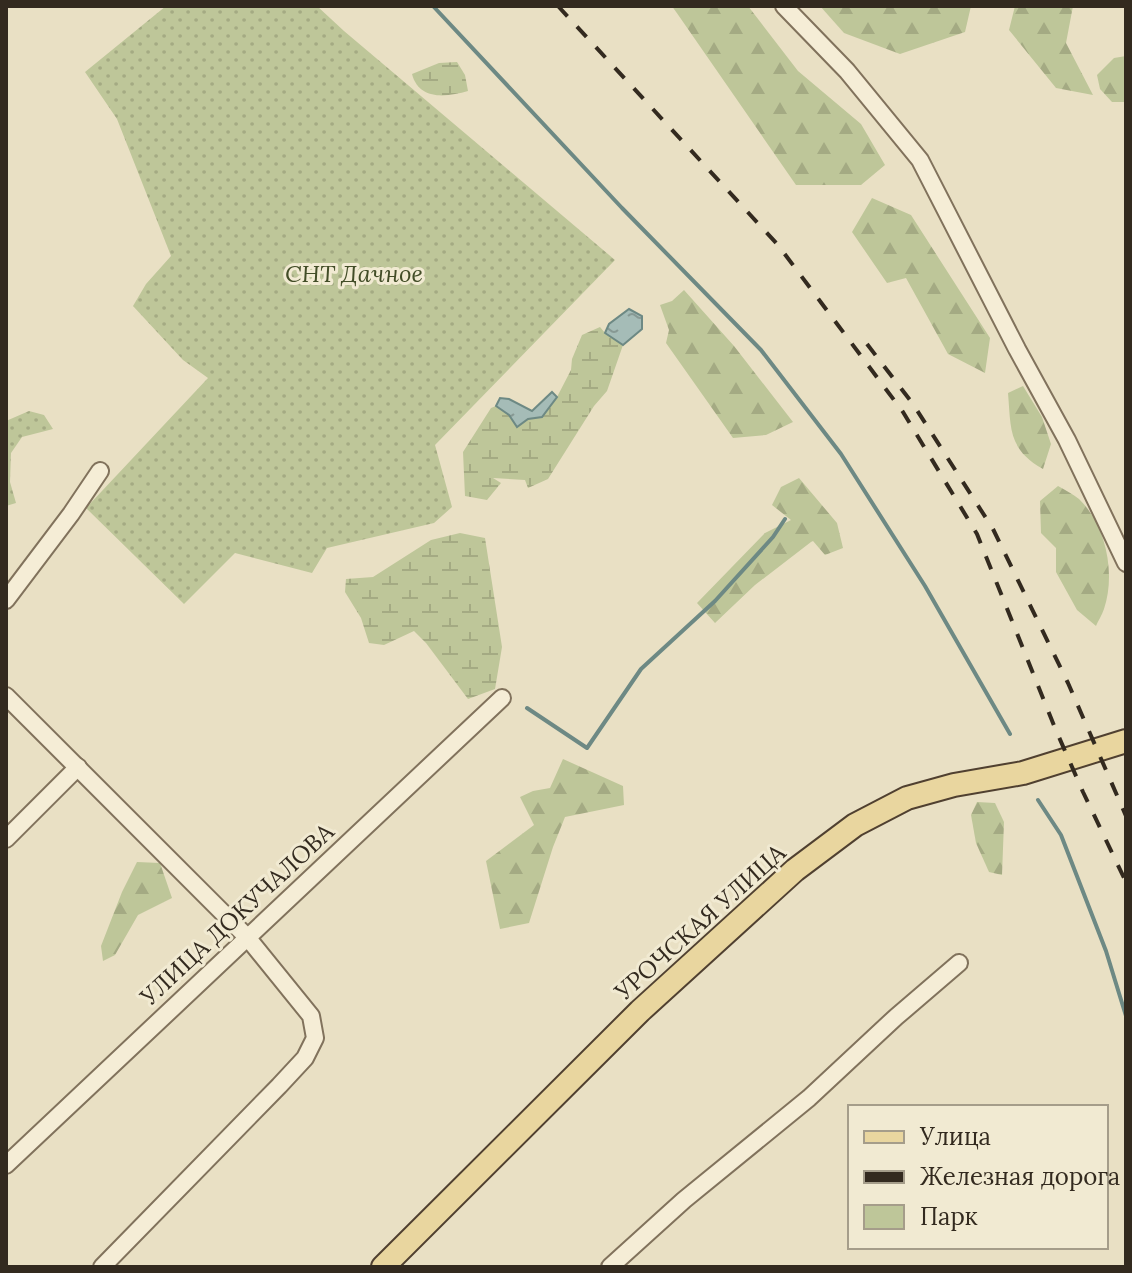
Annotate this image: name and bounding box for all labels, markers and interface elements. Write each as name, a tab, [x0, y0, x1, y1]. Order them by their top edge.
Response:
park label: СНТ Дачное	[285, 258, 423, 289]
street label: УЛИЦА ДОКУЧАЛОВА	[133, 816, 341, 1012]
street label: УРОЧСКАЯ УЛИЦА	[608, 837, 792, 1007]
legend	[848, 1105, 1108, 1249]
text: Улица	[919, 1121, 991, 1152]
text: Железная дорога	[920, 1161, 1120, 1192]
text: Парк	[920, 1201, 978, 1232]

